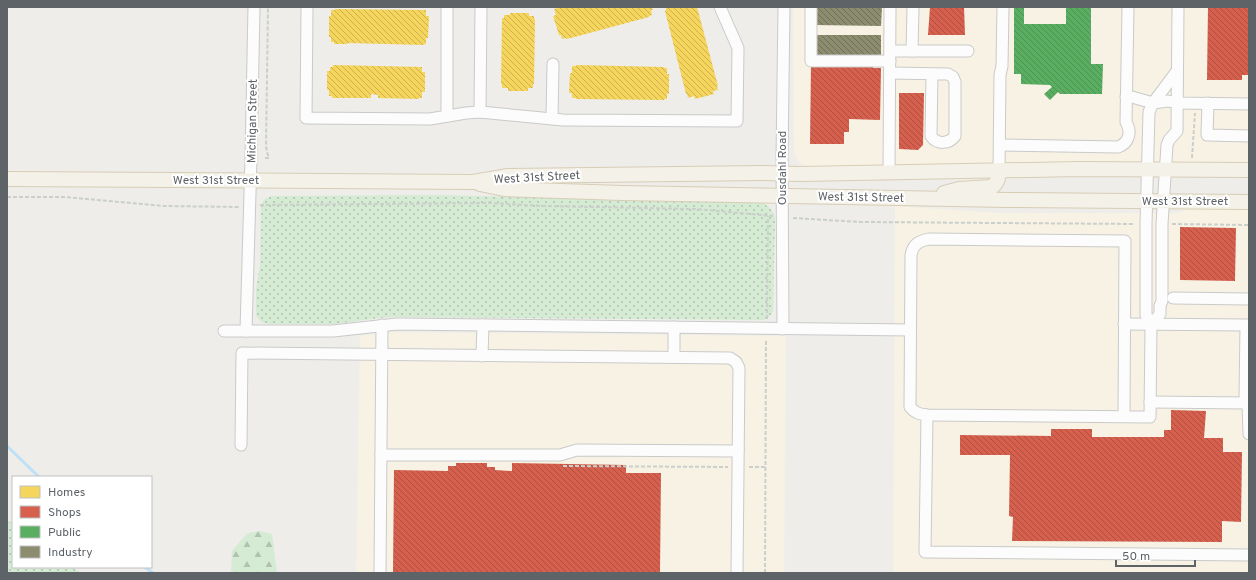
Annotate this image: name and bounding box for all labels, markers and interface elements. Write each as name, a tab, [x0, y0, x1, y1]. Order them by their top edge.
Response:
street label: Michigan Street	[244, 79, 262, 163]
street label: Ousdahl Road	[775, 131, 791, 205]
street label: West 31st Street	[493, 168, 581, 188]
street label: West 31st Street	[173, 173, 259, 189]
street label: West 31st Street	[818, 189, 904, 207]
street label: West 31st Street	[1142, 194, 1228, 210]
legend	[12, 476, 152, 568]
text: Homes	[48, 485, 85, 501]
text: Shops	[48, 505, 81, 521]
text: Public	[48, 525, 81, 541]
scale bar	[1116, 542, 1195, 568]
text: Industry	[48, 545, 93, 561]
text: 50 m	[1122, 549, 1150, 565]

